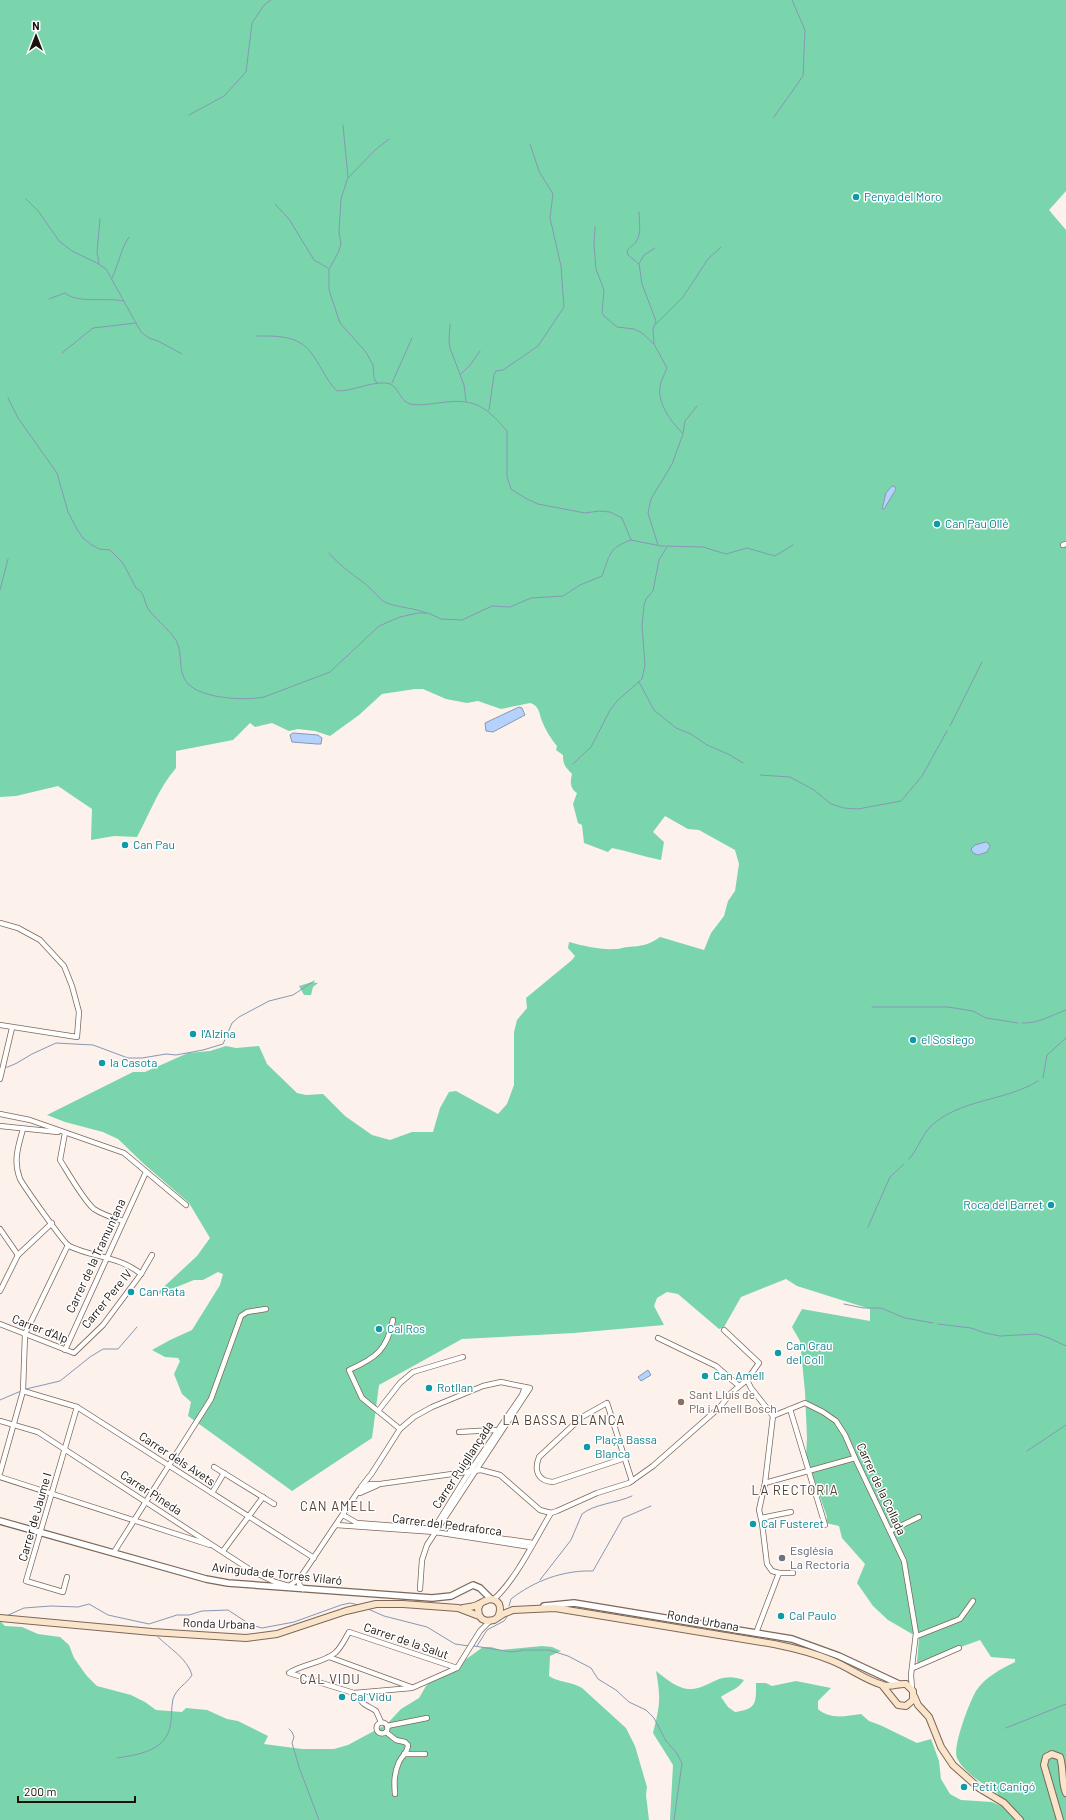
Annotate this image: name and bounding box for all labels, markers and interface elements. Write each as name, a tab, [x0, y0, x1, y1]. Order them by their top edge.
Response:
north arrow	[16, 16, 56, 56]
text: N	[32, 19, 40, 32]
place label: Penya del Moro	[864, 189, 942, 203]
marker: Penya del Moro	[851, 192, 861, 202]
place label: Can Pau Ollé	[945, 516, 1009, 530]
marker: Can Pau Ollé	[932, 519, 942, 529]
place label: Can Pau	[133, 837, 175, 851]
marker: Can Pau	[120, 840, 130, 850]
place label: l'Alzina	[201, 1026, 236, 1040]
marker: l'Alzina	[188, 1029, 198, 1039]
place label: el Sosiego	[921, 1032, 974, 1046]
marker: el Sosiego	[908, 1035, 918, 1045]
place label: la Casota	[110, 1055, 157, 1069]
marker: la Casota	[97, 1058, 107, 1068]
street label: Carrer de la Tramuntana	[62, 1196, 128, 1315]
place label: Roca del Barret	[963, 1197, 1043, 1211]
marker: Roca del Barret	[1046, 1200, 1056, 1210]
street label: Carrer Pere IV	[78, 1266, 134, 1331]
place label: Can Rata	[139, 1284, 185, 1298]
marker: Can Rata	[126, 1287, 136, 1297]
street label: Carrer d'Alp	[10, 1311, 71, 1345]
place label: Cal Ros	[387, 1321, 425, 1335]
marker: Cal Ros	[374, 1324, 384, 1334]
place label: Can Grau del Coll	[786, 1338, 832, 1366]
marker: Can Grau del Coll	[773, 1348, 783, 1358]
place label: Can Amell	[713, 1368, 764, 1382]
marker: Can Amell	[700, 1371, 710, 1381]
place label: Rotllan	[437, 1380, 473, 1394]
marker: Rotllan	[424, 1383, 434, 1393]
place label: Sant Lluís de Pla i Amell Bosch	[689, 1387, 777, 1415]
marker: Sant Lluís de Pla i Amell Bosch	[676, 1397, 686, 1407]
district label: LA BASSA BLANCA	[503, 1412, 625, 1428]
street label: Carrer Puigllançada	[429, 1418, 496, 1511]
street label: Carrer dels Avets	[137, 1428, 218, 1488]
place label: Plaça Bassa Blanca	[595, 1432, 657, 1460]
street label: Carrer de la Collada	[854, 1440, 909, 1537]
marker: Plaça Bassa Blanca	[582, 1442, 592, 1452]
street label: Carrer Pineda	[118, 1467, 185, 1517]
street label: Carrer de Jaume I	[15, 1471, 53, 1563]
district label: LA RECTORIA	[751, 1482, 839, 1498]
district label: CAN AMELL	[300, 1498, 376, 1514]
street label: Carrer del Pedraforca	[391, 1510, 503, 1538]
place label: Cal Fusteret	[761, 1516, 824, 1530]
marker: Cal Fusteret	[748, 1519, 758, 1529]
place label: Església La Rectoria	[790, 1543, 850, 1571]
marker: Església La Rectoria	[777, 1553, 787, 1563]
street label: Avinguda de Torres Vilaró	[211, 1559, 343, 1587]
street label: Ronda Urbana	[666, 1607, 740, 1633]
place label: Cal Paulo	[789, 1608, 836, 1622]
marker: Cal Paulo	[776, 1611, 786, 1621]
street label: Ronda Urbana	[182, 1615, 256, 1631]
street label: Carrer de la Salut	[362, 1619, 450, 1661]
district label: CAL VIDU	[299, 1671, 361, 1687]
place label: Cal Vidu	[350, 1689, 392, 1703]
marker: Cal Vidu	[337, 1692, 347, 1702]
scale bar	[18, 1778, 135, 1804]
place label: Petit Canigó	[972, 1779, 1035, 1793]
marker: Petit Canigó	[959, 1782, 969, 1792]
text: 200 m	[24, 1784, 56, 1798]

